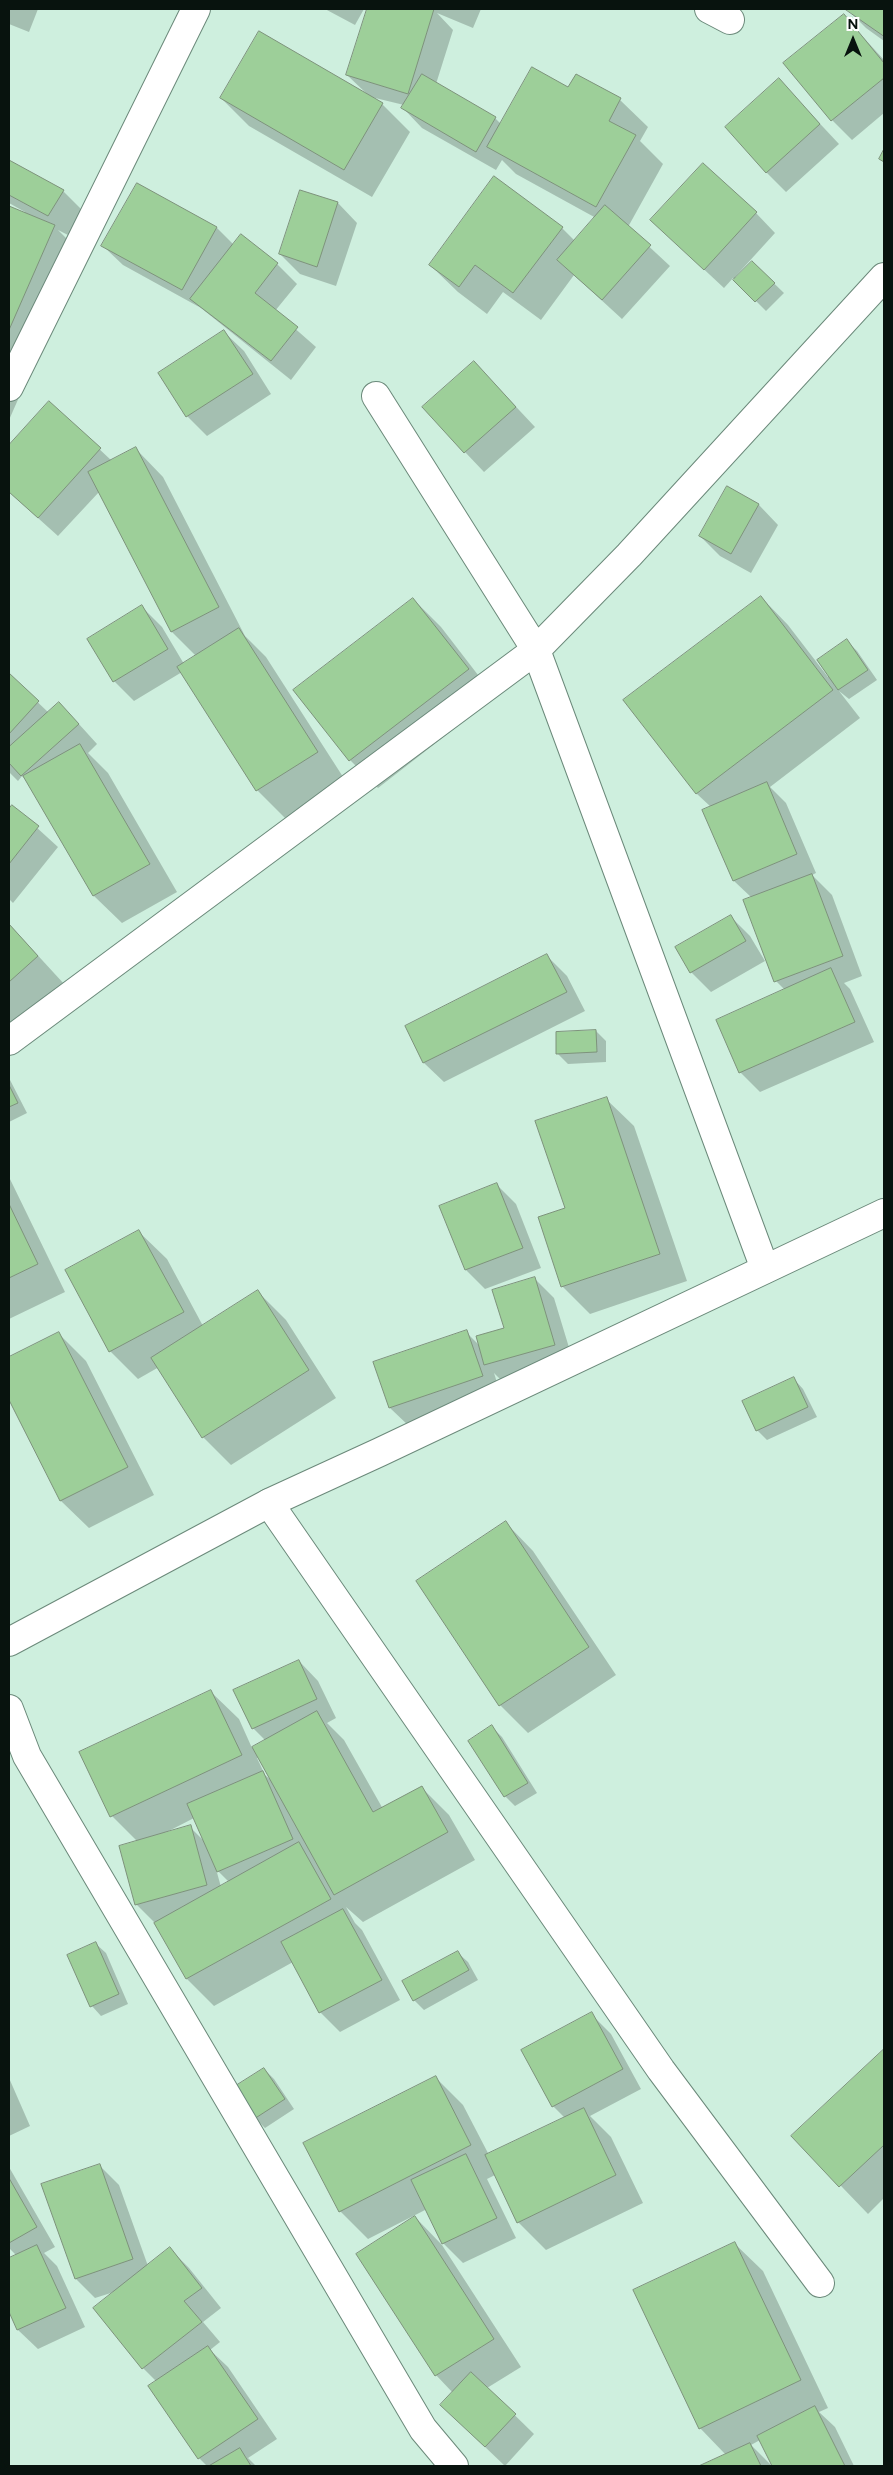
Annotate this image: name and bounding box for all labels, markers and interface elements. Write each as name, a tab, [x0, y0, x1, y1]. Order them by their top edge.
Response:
north arrow	[828, 15, 878, 65]
text: N	[848, 16, 858, 33]

